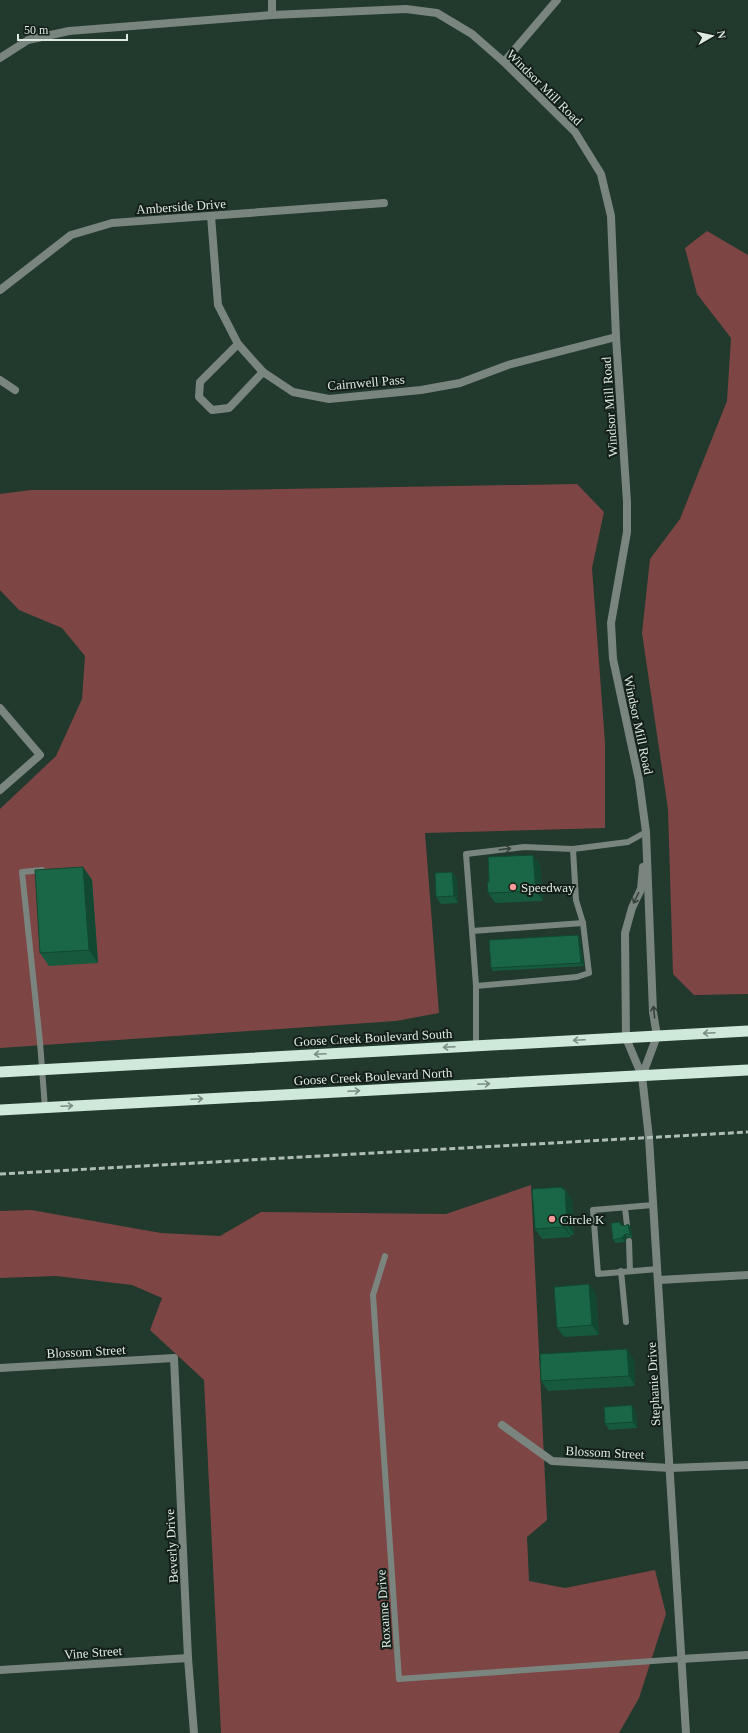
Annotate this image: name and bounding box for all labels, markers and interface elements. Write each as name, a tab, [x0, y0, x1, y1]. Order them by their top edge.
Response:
scale bar	[18, 16, 127, 42]
north arrow	[692, 16, 732, 56]
text: 50 m	[24, 23, 49, 37]
text: N	[715, 30, 728, 39]
street label: Windsor Mill Road	[504, 46, 586, 129]
street label: Amberside Drive	[136, 196, 227, 217]
street label: Windsor Mill Road	[598, 356, 620, 458]
street label: Cairnwell Pass	[327, 372, 405, 393]
street label: Windsor Mill Road	[621, 674, 656, 776]
one-way arrow	[498, 845, 511, 853]
place label: Speedway	[521, 880, 575, 895]
marker: Speedway	[508, 882, 518, 892]
one-way arrow	[632, 892, 639, 904]
one-way arrow	[650, 1006, 657, 1019]
street label: Goose Creek Boulevard South	[293, 1026, 453, 1049]
one-way arrow	[703, 1030, 716, 1037]
one-way arrow	[573, 1036, 586, 1044]
one-way arrow	[443, 1043, 456, 1050]
one-way arrow	[314, 1050, 327, 1058]
street label: Goose Creek Boulevard North	[293, 1065, 453, 1088]
one-way arrow	[477, 1080, 490, 1088]
one-way arrow	[347, 1087, 360, 1095]
one-way arrow	[190, 1096, 203, 1103]
one-way arrow	[60, 1103, 73, 1110]
place label: Circle K	[560, 1212, 605, 1227]
marker: Circle K	[547, 1214, 557, 1224]
street label: Stephanie Drive	[644, 1341, 663, 1426]
street label: Blossom Street	[46, 1342, 126, 1361]
street label: Blossom Street	[565, 1443, 645, 1462]
street label: Beverly Drive	[162, 1508, 181, 1583]
street label: Roxanne Drive	[373, 1569, 394, 1649]
street label: Vine Street	[64, 1643, 123, 1662]

